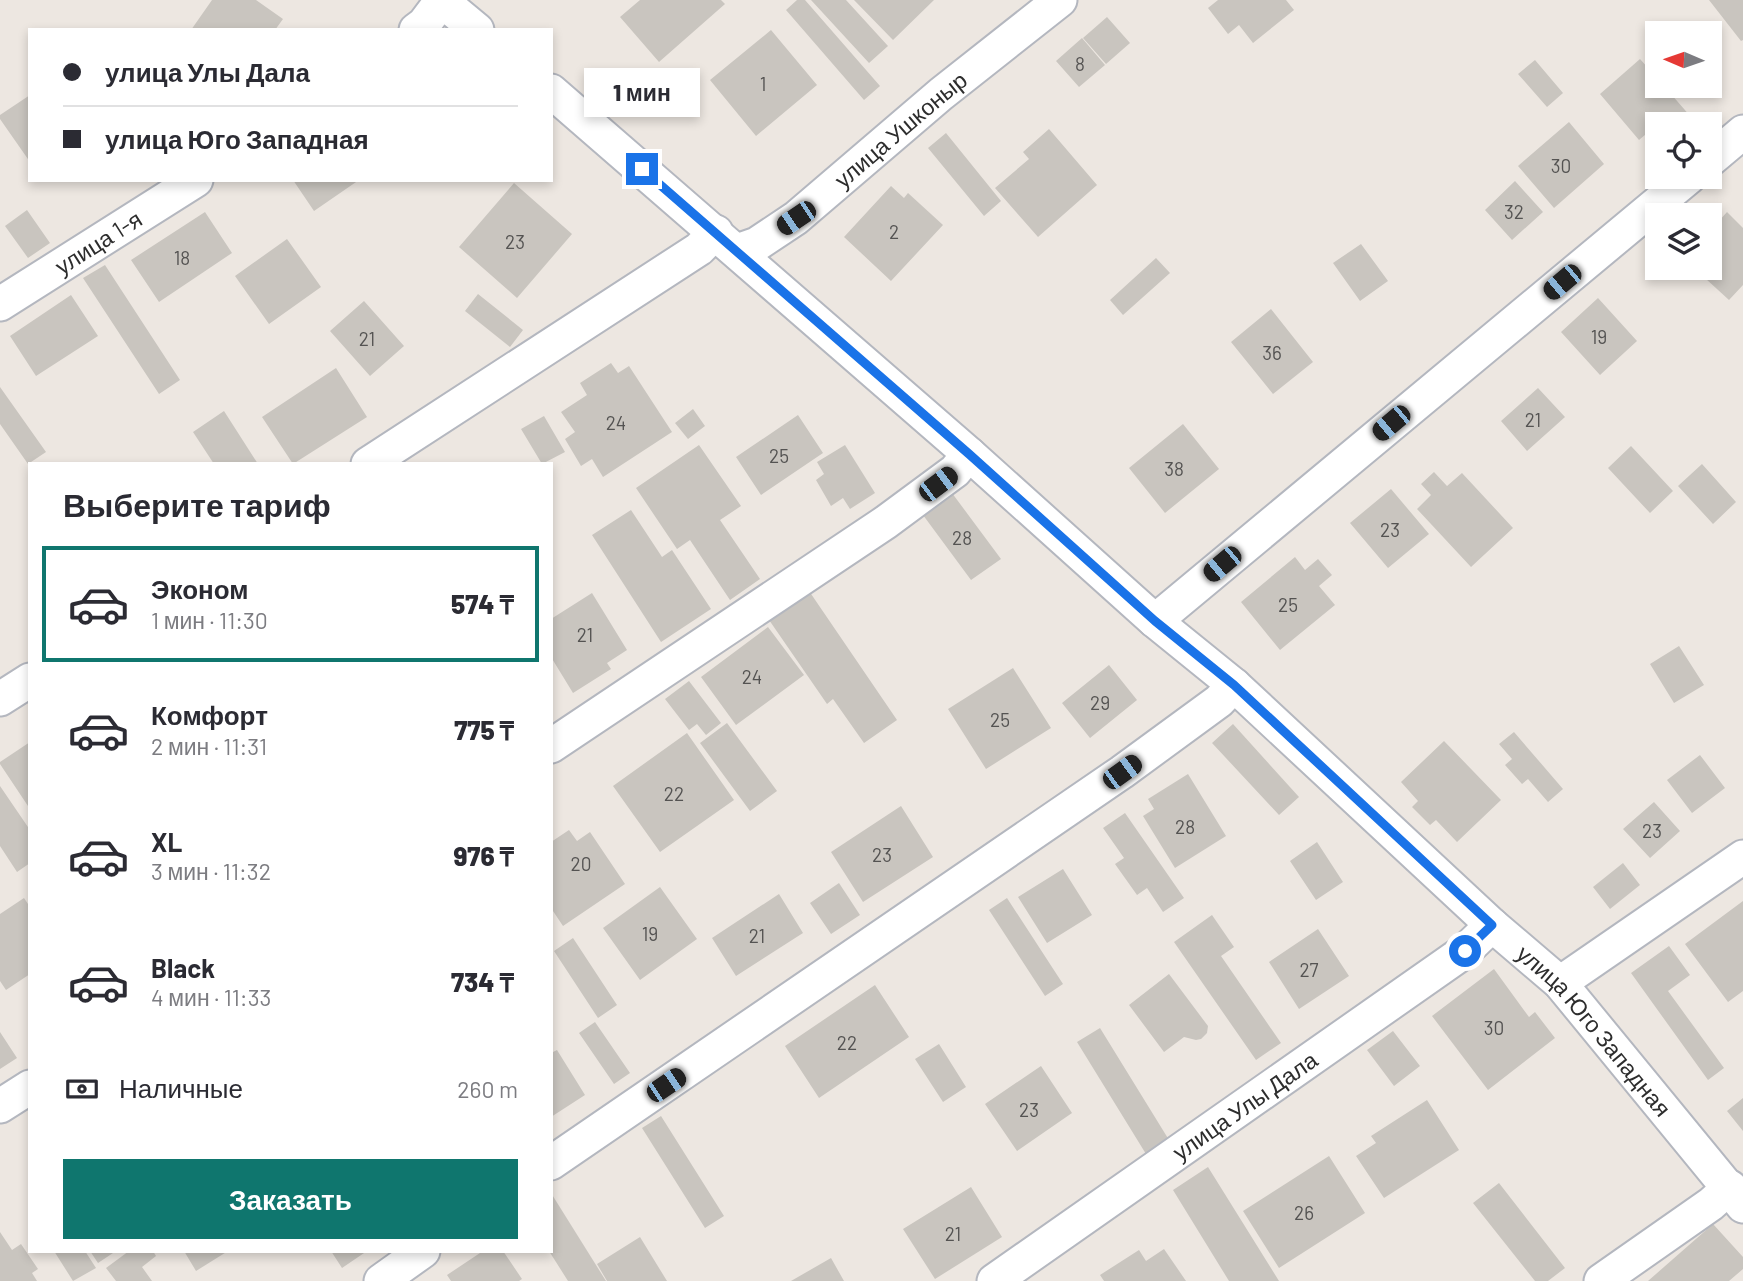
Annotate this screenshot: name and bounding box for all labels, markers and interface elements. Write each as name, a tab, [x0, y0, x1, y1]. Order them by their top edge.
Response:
north arrow	[1645, 21, 1722, 98]
map controls	[1645, 21, 1722, 280]
house number: 8	[1075, 52, 1085, 75]
text: улица Улы Дала	[105, 56, 310, 87]
street label: улица Ушконыр	[828, 65, 972, 193]
callout: 1 мин	[584, 68, 700, 116]
house number: 1	[760, 72, 766, 95]
text: 1 мин	[613, 78, 671, 106]
button: locate	[1645, 112, 1722, 189]
text: улица Юго Западная	[105, 123, 369, 154]
route end	[626, 153, 658, 185]
house number: 30	[1551, 154, 1571, 177]
car	[773, 198, 820, 238]
house number: 32	[1504, 200, 1524, 223]
button: layers	[1645, 203, 1722, 280]
street label: улица 1-я	[49, 204, 147, 280]
house number: 2	[889, 220, 899, 243]
house number: 23	[505, 230, 525, 253]
house number: 18	[174, 246, 190, 269]
car	[1540, 260, 1585, 304]
house number: 19	[1591, 325, 1607, 348]
house number: 21	[359, 327, 375, 350]
house number: 36	[1262, 341, 1282, 364]
car	[1369, 401, 1414, 445]
house number: 21	[1525, 408, 1541, 431]
house number: 24	[606, 411, 626, 434]
house number: 25	[769, 444, 789, 467]
house number: 38	[1164, 457, 1184, 480]
car	[915, 463, 962, 505]
text: Выберите тариф	[63, 485, 331, 523]
house number: 23	[1380, 518, 1400, 541]
house number: 28	[952, 526, 972, 549]
car	[1200, 542, 1245, 586]
icon: car	[67, 573, 130, 636]
text: Эконом	[151, 573, 249, 604]
text: 574 ₸	[451, 588, 514, 619]
house number: 25	[1278, 593, 1298, 616]
text: 1 мин · 11:30	[151, 606, 268, 634]
house number: 21	[577, 623, 593, 646]
house number: 24	[742, 665, 762, 688]
house number: 29	[1090, 691, 1110, 714]
icon: car	[67, 699, 130, 762]
text: Комфорт	[151, 699, 268, 730]
house number: 25	[990, 708, 1010, 731]
text: 775 ₸	[454, 714, 514, 745]
text: 2 мин · 11:31	[151, 732, 267, 760]
car	[1099, 751, 1146, 793]
house number: 22	[664, 782, 684, 805]
house number: 28	[1175, 815, 1195, 838]
house number: 23	[1642, 819, 1662, 842]
icon: car	[67, 825, 130, 888]
text: XL	[151, 826, 182, 857]
text: 976 ₸	[453, 840, 514, 871]
house number: 23	[872, 843, 892, 866]
house number: 20	[571, 852, 591, 875]
text: 3 мин · 11:32	[151, 857, 271, 885]
house number: 19	[642, 922, 658, 945]
house number: 21	[749, 924, 765, 947]
route start	[1449, 935, 1481, 967]
street label: улица Юго Западная	[1511, 939, 1677, 1122]
icon: car	[67, 951, 130, 1014]
text: Black	[151, 952, 215, 983]
house number: 27	[1299, 958, 1319, 981]
text: 734 ₸	[451, 966, 514, 997]
text: 4 мин · 11:33	[151, 983, 271, 1011]
house number: 30	[1484, 1016, 1504, 1039]
house number: 22	[837, 1031, 857, 1054]
street label: улица Улы Дала	[1167, 1045, 1322, 1166]
car	[643, 1065, 690, 1105]
icon: cash	[63, 1070, 101, 1108]
text: Наличные	[119, 1072, 243, 1103]
text: 260 m	[457, 1075, 518, 1103]
house number: 23	[1019, 1098, 1039, 1121]
button: Заказать	[63, 1159, 518, 1239]
house number: 26	[1294, 1201, 1314, 1224]
house number: 21	[945, 1222, 961, 1245]

